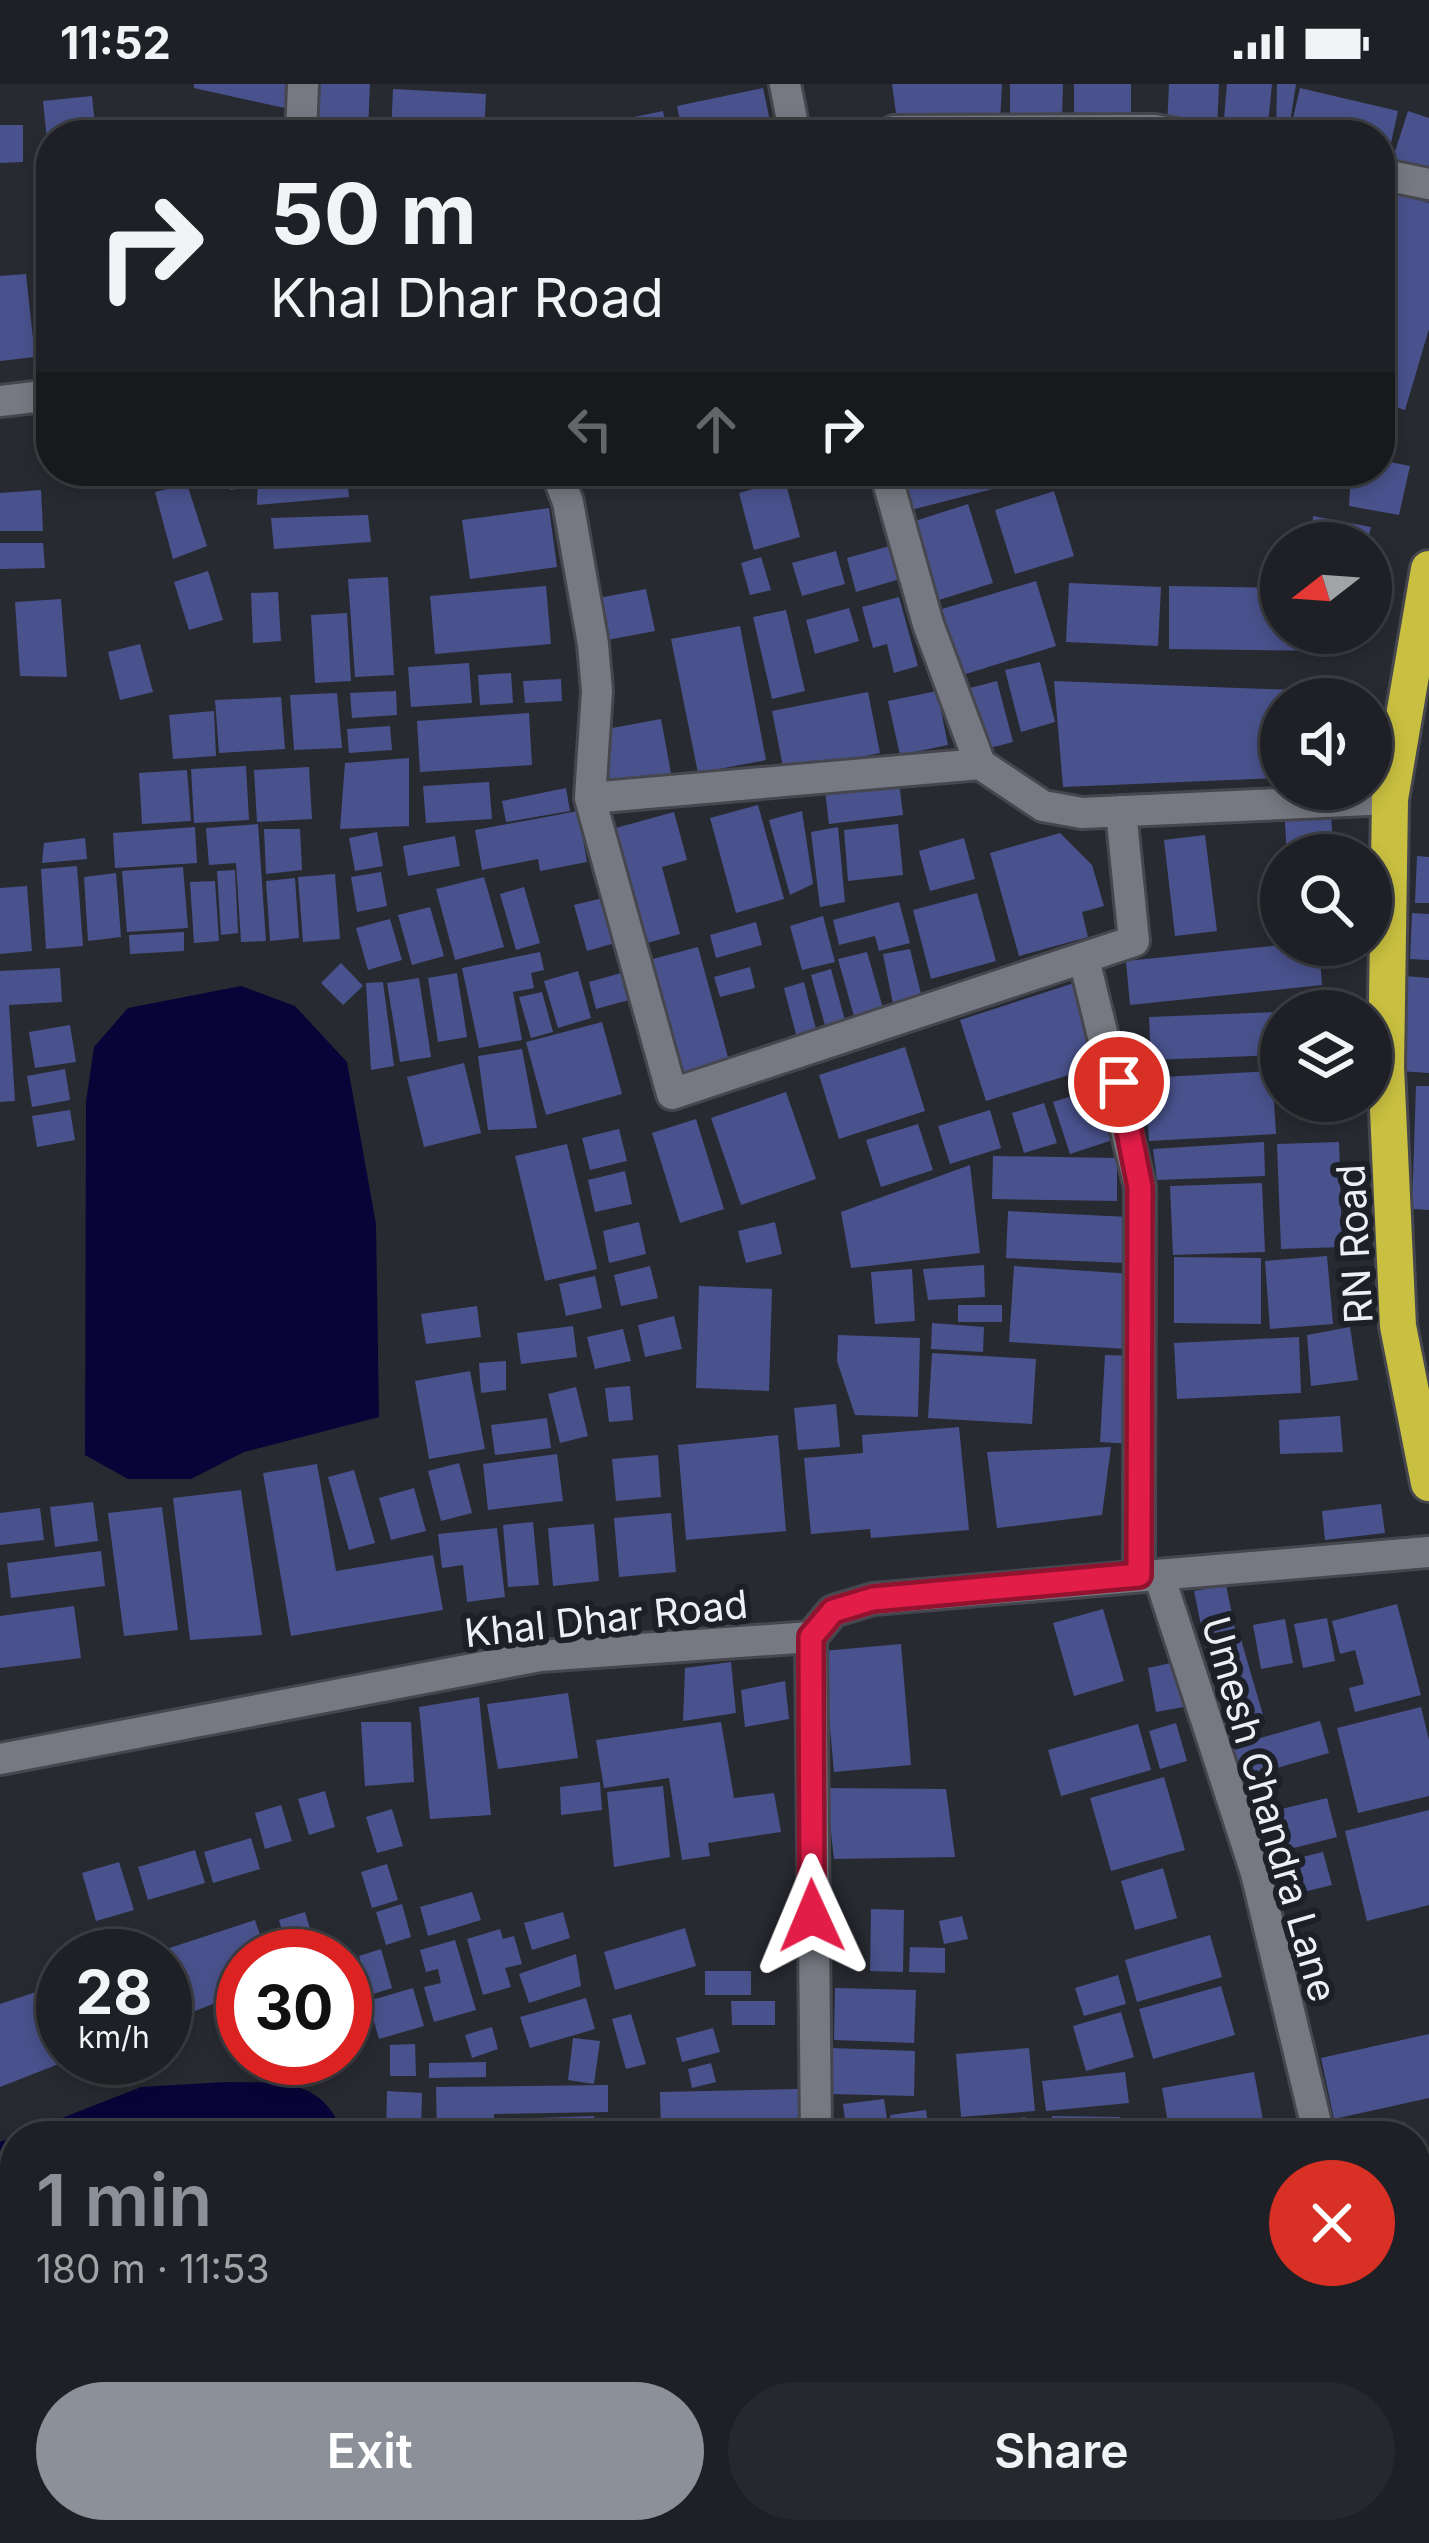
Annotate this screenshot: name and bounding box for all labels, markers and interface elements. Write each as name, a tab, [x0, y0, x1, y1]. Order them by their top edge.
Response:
text: 11:52	[60, 15, 171, 70]
text: 50 m	[270, 163, 477, 264]
icon: right	[72, 168, 228, 324]
text: Khal Dhar Road	[270, 265, 664, 330]
icon: left	[557, 396, 623, 462]
icon: ahead	[683, 396, 749, 462]
icon: right	[809, 396, 875, 462]
north arrow	[1260, 522, 1392, 654]
map controls	[1260, 522, 1392, 1122]
button: sound	[1260, 678, 1392, 810]
button: search	[1260, 834, 1392, 966]
button: layers	[1260, 990, 1392, 1122]
pin	[1068, 1031, 1170, 1133]
icon: arrive	[1086, 1049, 1152, 1115]
street label: RN Road	[1326, 1163, 1382, 1325]
street label: Khal Dhar Road	[462, 1580, 750, 1656]
street label: Umesh Chandra Lane	[1193, 1611, 1347, 2007]
position arrow	[749, 1853, 875, 1979]
speed limit sign: 30	[216, 1929, 372, 2085]
text: 28	[76, 1956, 152, 2028]
text: km/h	[78, 2019, 150, 2055]
text: 1 min	[36, 2156, 212, 2243]
button: close	[1269, 2160, 1395, 2286]
text: 180 m · 11:53	[36, 2245, 270, 2292]
button: Exit	[36, 2382, 704, 2520]
button: Share	[728, 2382, 1395, 2520]

